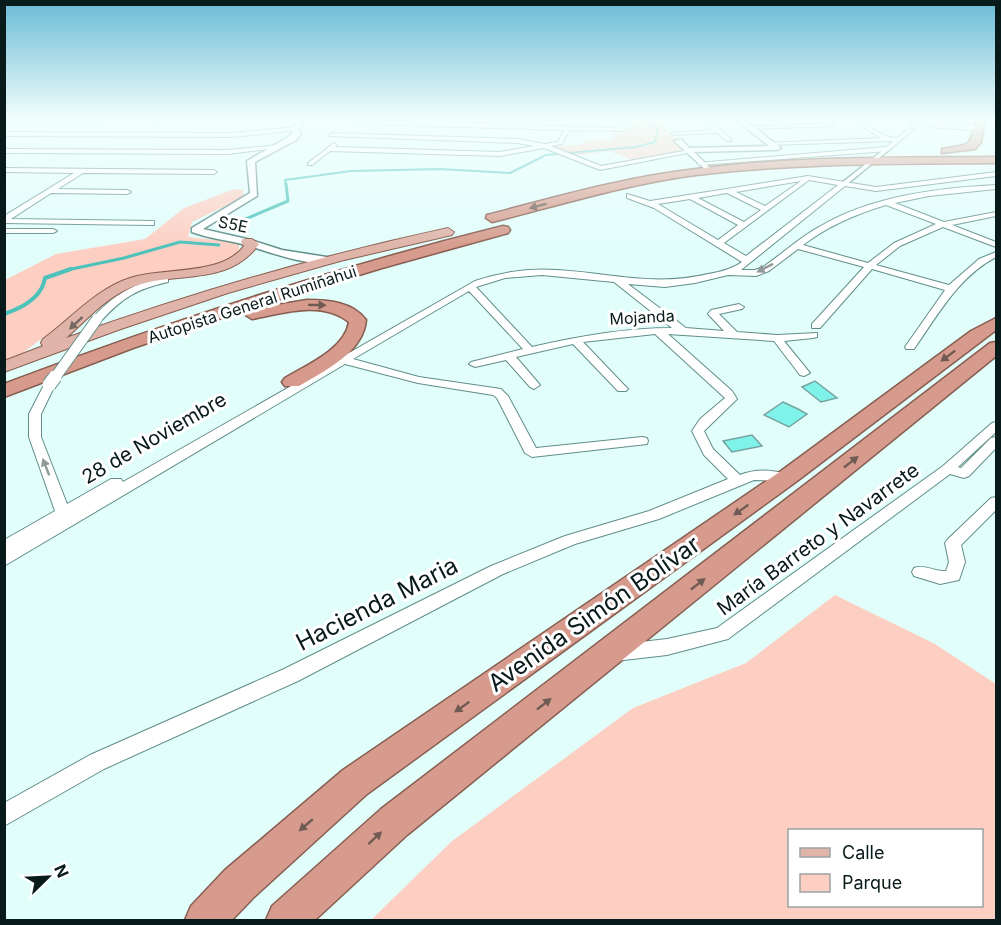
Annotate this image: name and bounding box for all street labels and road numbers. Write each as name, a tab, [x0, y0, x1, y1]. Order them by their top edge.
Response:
street label: S5E	[217, 211, 249, 237]
street label: Autopista General Rumiñahui	[145, 261, 359, 347]
street label: Mojanda	[609, 305, 675, 329]
street label: 28 de Noviembre	[78, 387, 230, 489]
street label: María Barreto y Navarrete	[712, 458, 924, 620]
street label: Avenida Simón Bolívar	[482, 529, 705, 698]
street label: Hacienda Maria	[291, 550, 463, 657]

